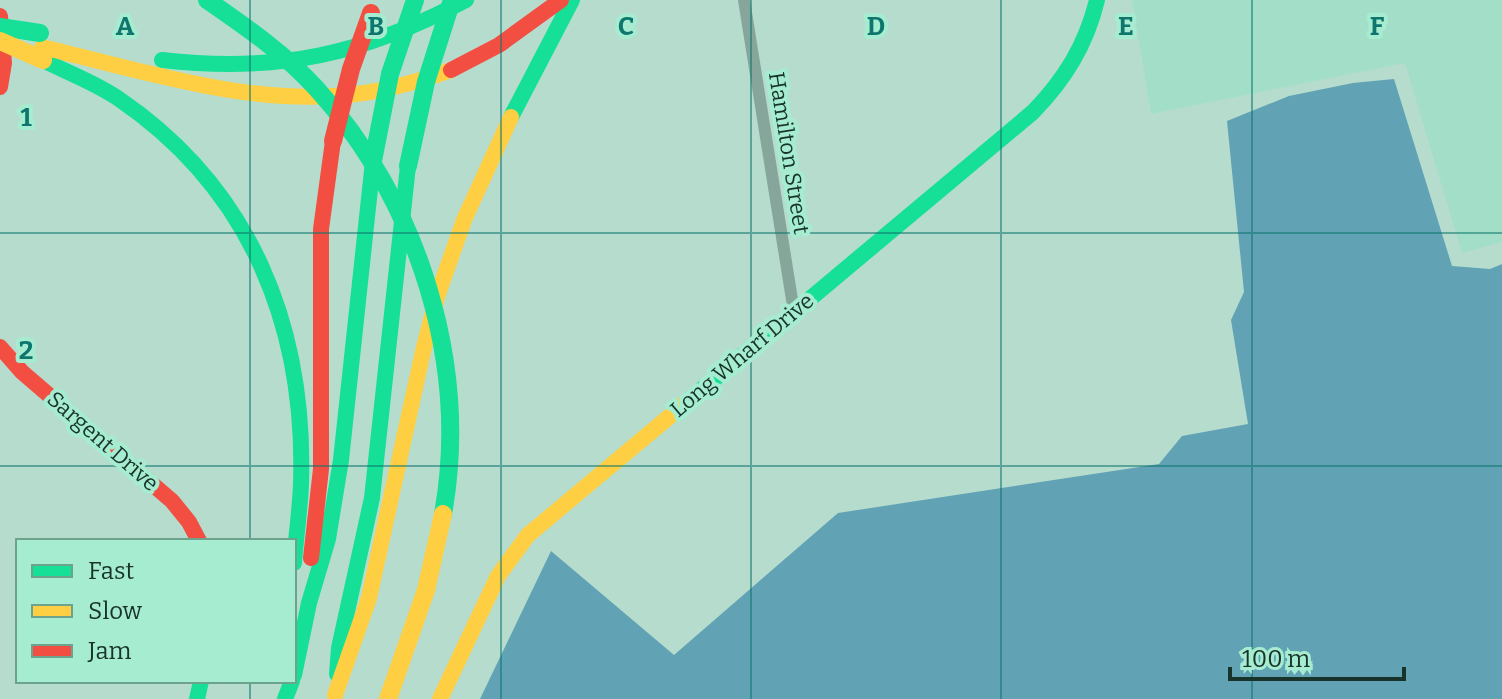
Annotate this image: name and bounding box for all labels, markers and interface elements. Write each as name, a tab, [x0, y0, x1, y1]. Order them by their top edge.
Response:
text: A	[116, 11, 135, 42]
text: B	[368, 11, 384, 42]
text: C	[618, 11, 634, 42]
text: D	[867, 11, 885, 42]
text: E	[1118, 11, 1134, 42]
text: F	[1370, 11, 1385, 42]
street label: Hamilton Street	[763, 70, 815, 236]
text: 1	[20, 102, 32, 133]
street label: Long Wharf Drive	[665, 287, 819, 423]
text: 2	[19, 335, 33, 366]
street label: Sargent Drive	[42, 385, 164, 497]
legend	[16, 539, 296, 683]
text: Fast	[88, 557, 134, 585]
text: Slow	[88, 597, 143, 625]
scale bar	[1230, 631, 1404, 681]
text: Jam	[87, 637, 132, 665]
text: 100 m	[1242, 645, 1310, 673]

